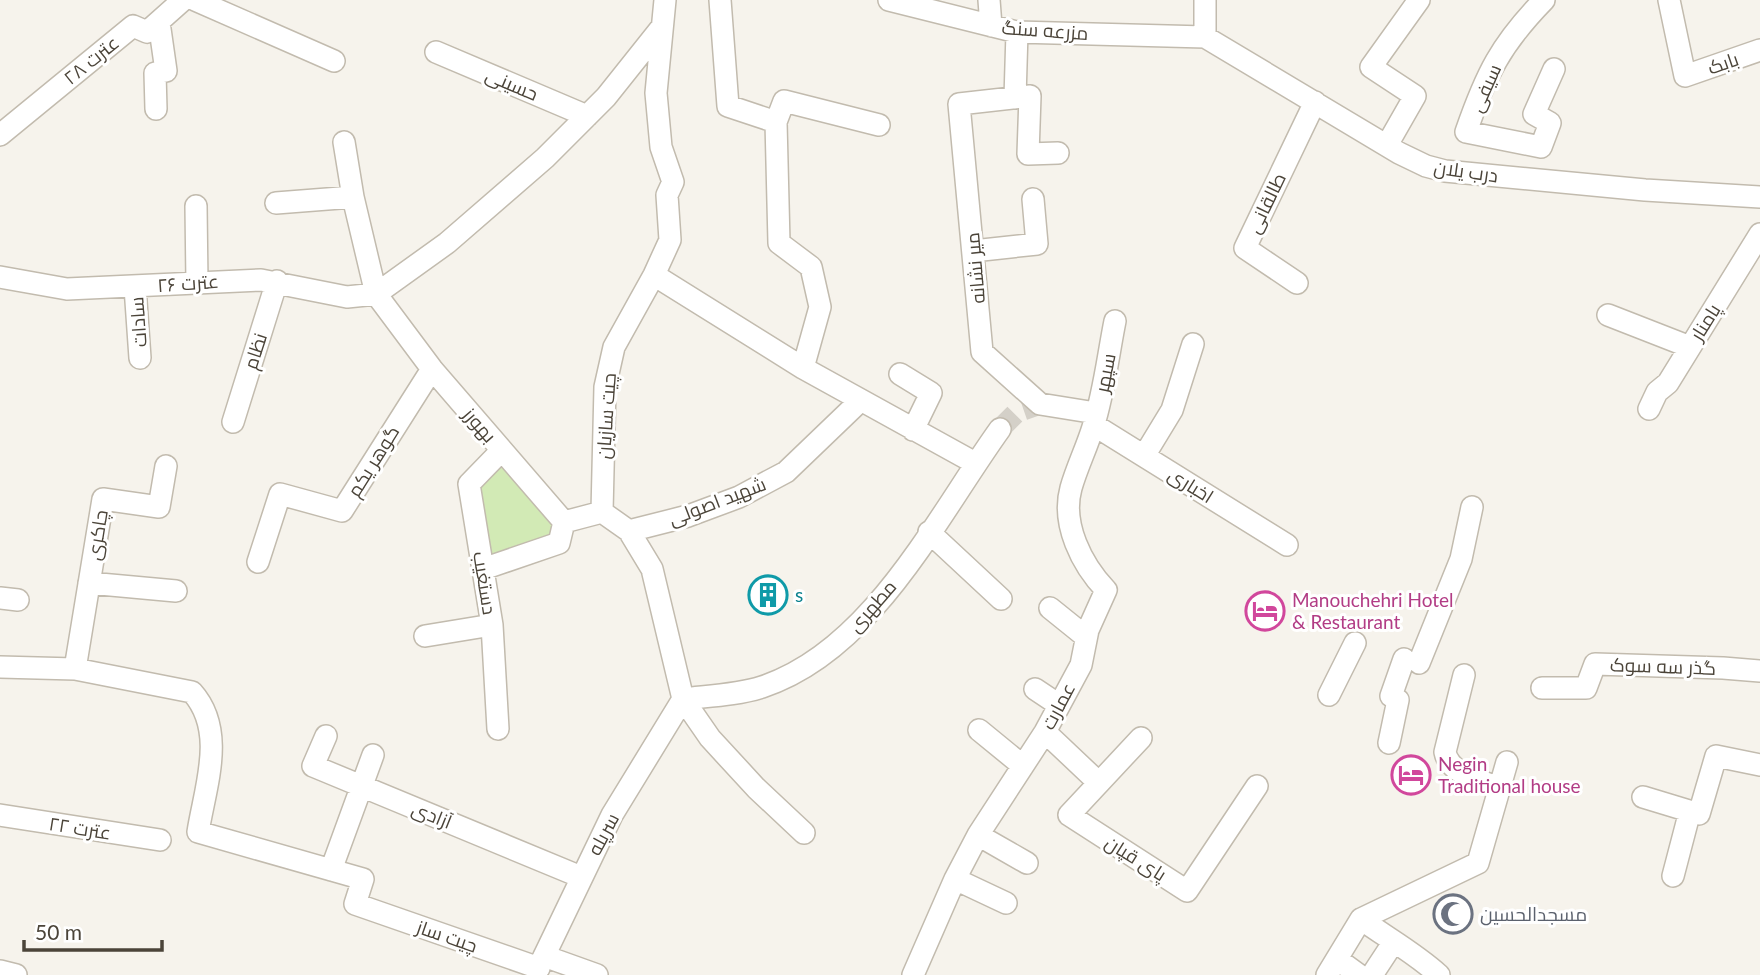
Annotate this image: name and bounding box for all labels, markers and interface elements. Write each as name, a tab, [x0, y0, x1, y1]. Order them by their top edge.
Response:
street label: مزرعه سنگ	[1001, 15, 1089, 45]
street label: عترت ۲۸	[58, 30, 124, 90]
street label: بابک	[1704, 47, 1741, 78]
street label: سیفی	[1464, 60, 1506, 116]
street label: حسینی	[482, 62, 542, 106]
street label: درب یلان	[1432, 155, 1500, 187]
street label: طالقانی	[1241, 169, 1291, 237]
street label: میر نشانه	[960, 231, 990, 305]
street label: عترت ۲۶	[156, 269, 220, 297]
street label: سادات	[124, 296, 151, 348]
street label: پامنار	[1684, 299, 1726, 346]
street label: نظام	[238, 330, 274, 373]
street label: سپهر	[1089, 351, 1121, 396]
street label: چیت سازیان	[591, 372, 622, 460]
street label: بهورز	[458, 402, 502, 447]
street label: گوهر یکم	[342, 421, 406, 502]
street label: اخباری	[1164, 462, 1218, 508]
street label: شهید اصولی	[665, 471, 769, 531]
street label: چاکری	[81, 508, 114, 562]
street label: دستغیب	[469, 550, 502, 616]
building icon: s	[747, 574, 789, 616]
street label: مطهری	[843, 575, 901, 637]
place label: s	[795, 583, 803, 606]
place label: Manouchehri Hotel & Restaurant	[1292, 588, 1454, 633]
hotel icon: Manouchehri Hotel & Restaurant	[1244, 590, 1286, 632]
street label: گذر سه سوک	[1610, 652, 1716, 680]
street label: عمارت	[1036, 678, 1080, 734]
place label: Negin Traditional house	[1438, 752, 1581, 797]
hotel icon: Negin Traditional house	[1390, 754, 1432, 796]
street label: آزادی	[408, 796, 456, 834]
street label: سرپله	[582, 809, 625, 860]
street label: عترت ۲۲	[47, 811, 113, 845]
street label: پای قپان	[1100, 830, 1171, 887]
mosque icon: مسجدالحسین	[1432, 893, 1474, 935]
place label: مسجدالحسین	[1480, 902, 1587, 926]
scale bar	[24, 908, 163, 952]
street label: چیت ساز	[412, 914, 481, 959]
text: 50 m	[35, 919, 82, 944]

